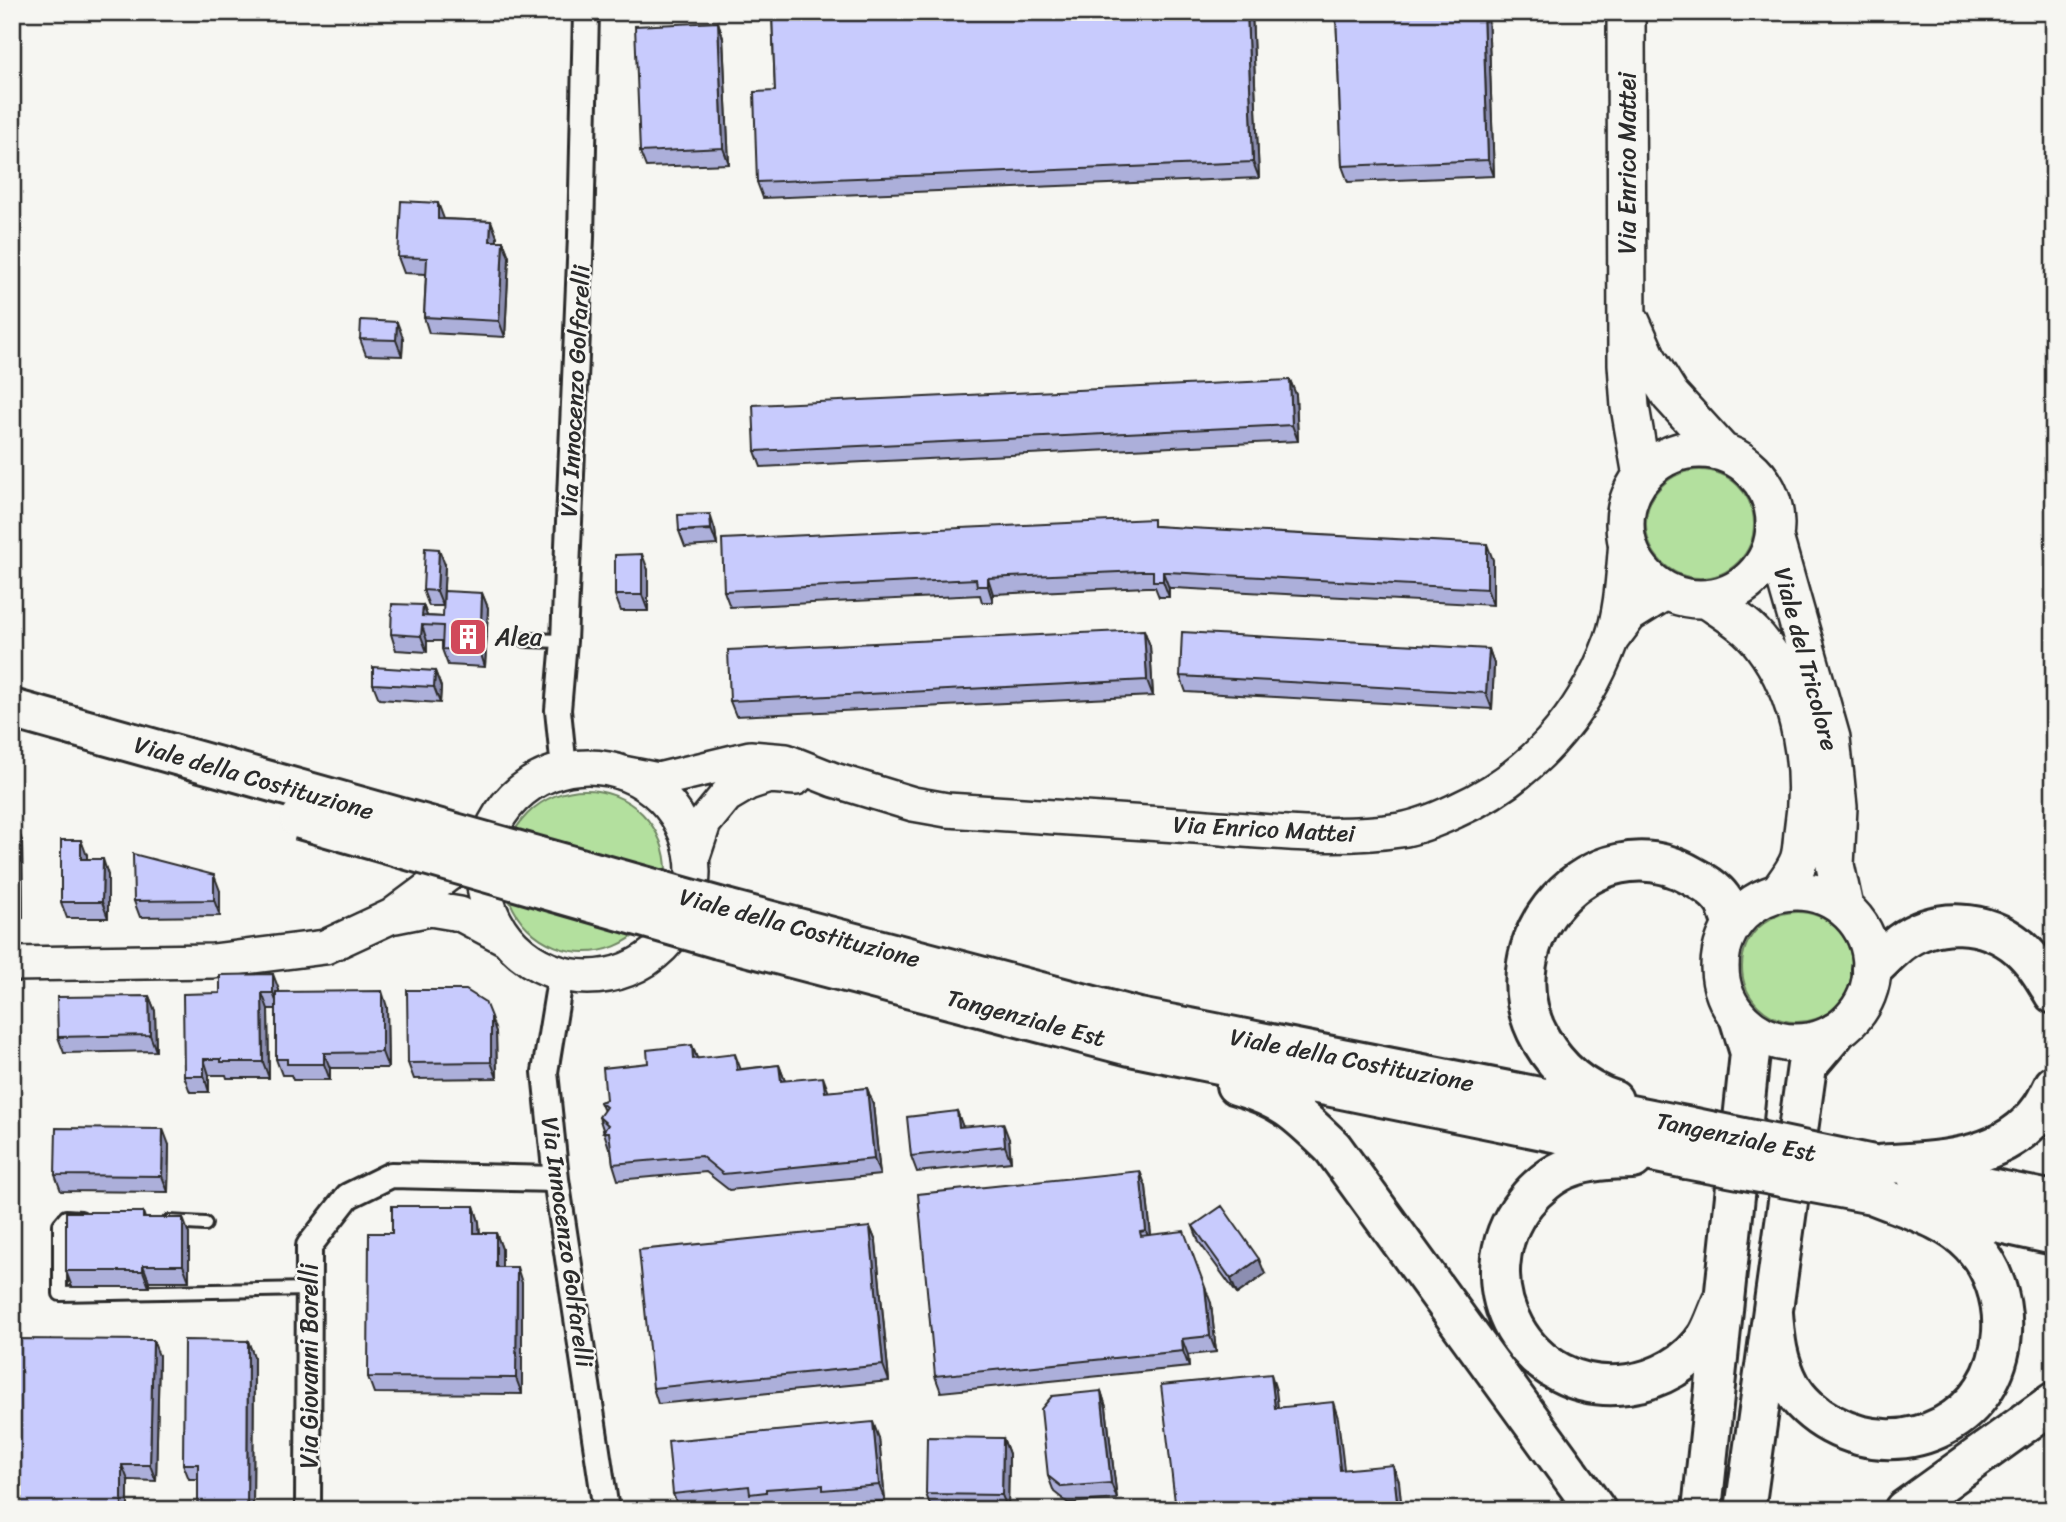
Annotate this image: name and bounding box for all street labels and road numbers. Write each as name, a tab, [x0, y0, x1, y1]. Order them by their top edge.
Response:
street label: Via Enrico Mattei	[1606, 71, 1648, 254]
street label: Via Innocenzo Golfarelli	[547, 264, 603, 518]
street label: Viale del Tricolore	[1761, 563, 1851, 755]
street label: Viale della Costituzione	[129, 724, 379, 832]
street label: Via Enrico Mattei	[1172, 803, 1357, 855]
street label: Viale della Costituzione	[675, 876, 925, 980]
street label: Tangenziale Est	[942, 977, 1110, 1059]
street label: Viale della Costituzione	[1226, 1016, 1478, 1104]
street label: Tangenziale Est	[1652, 1100, 1820, 1174]
street label: Via Innocenzo Golfarelli	[529, 1114, 605, 1370]
street label: Via Giovanni Borelli	[288, 1263, 330, 1468]

